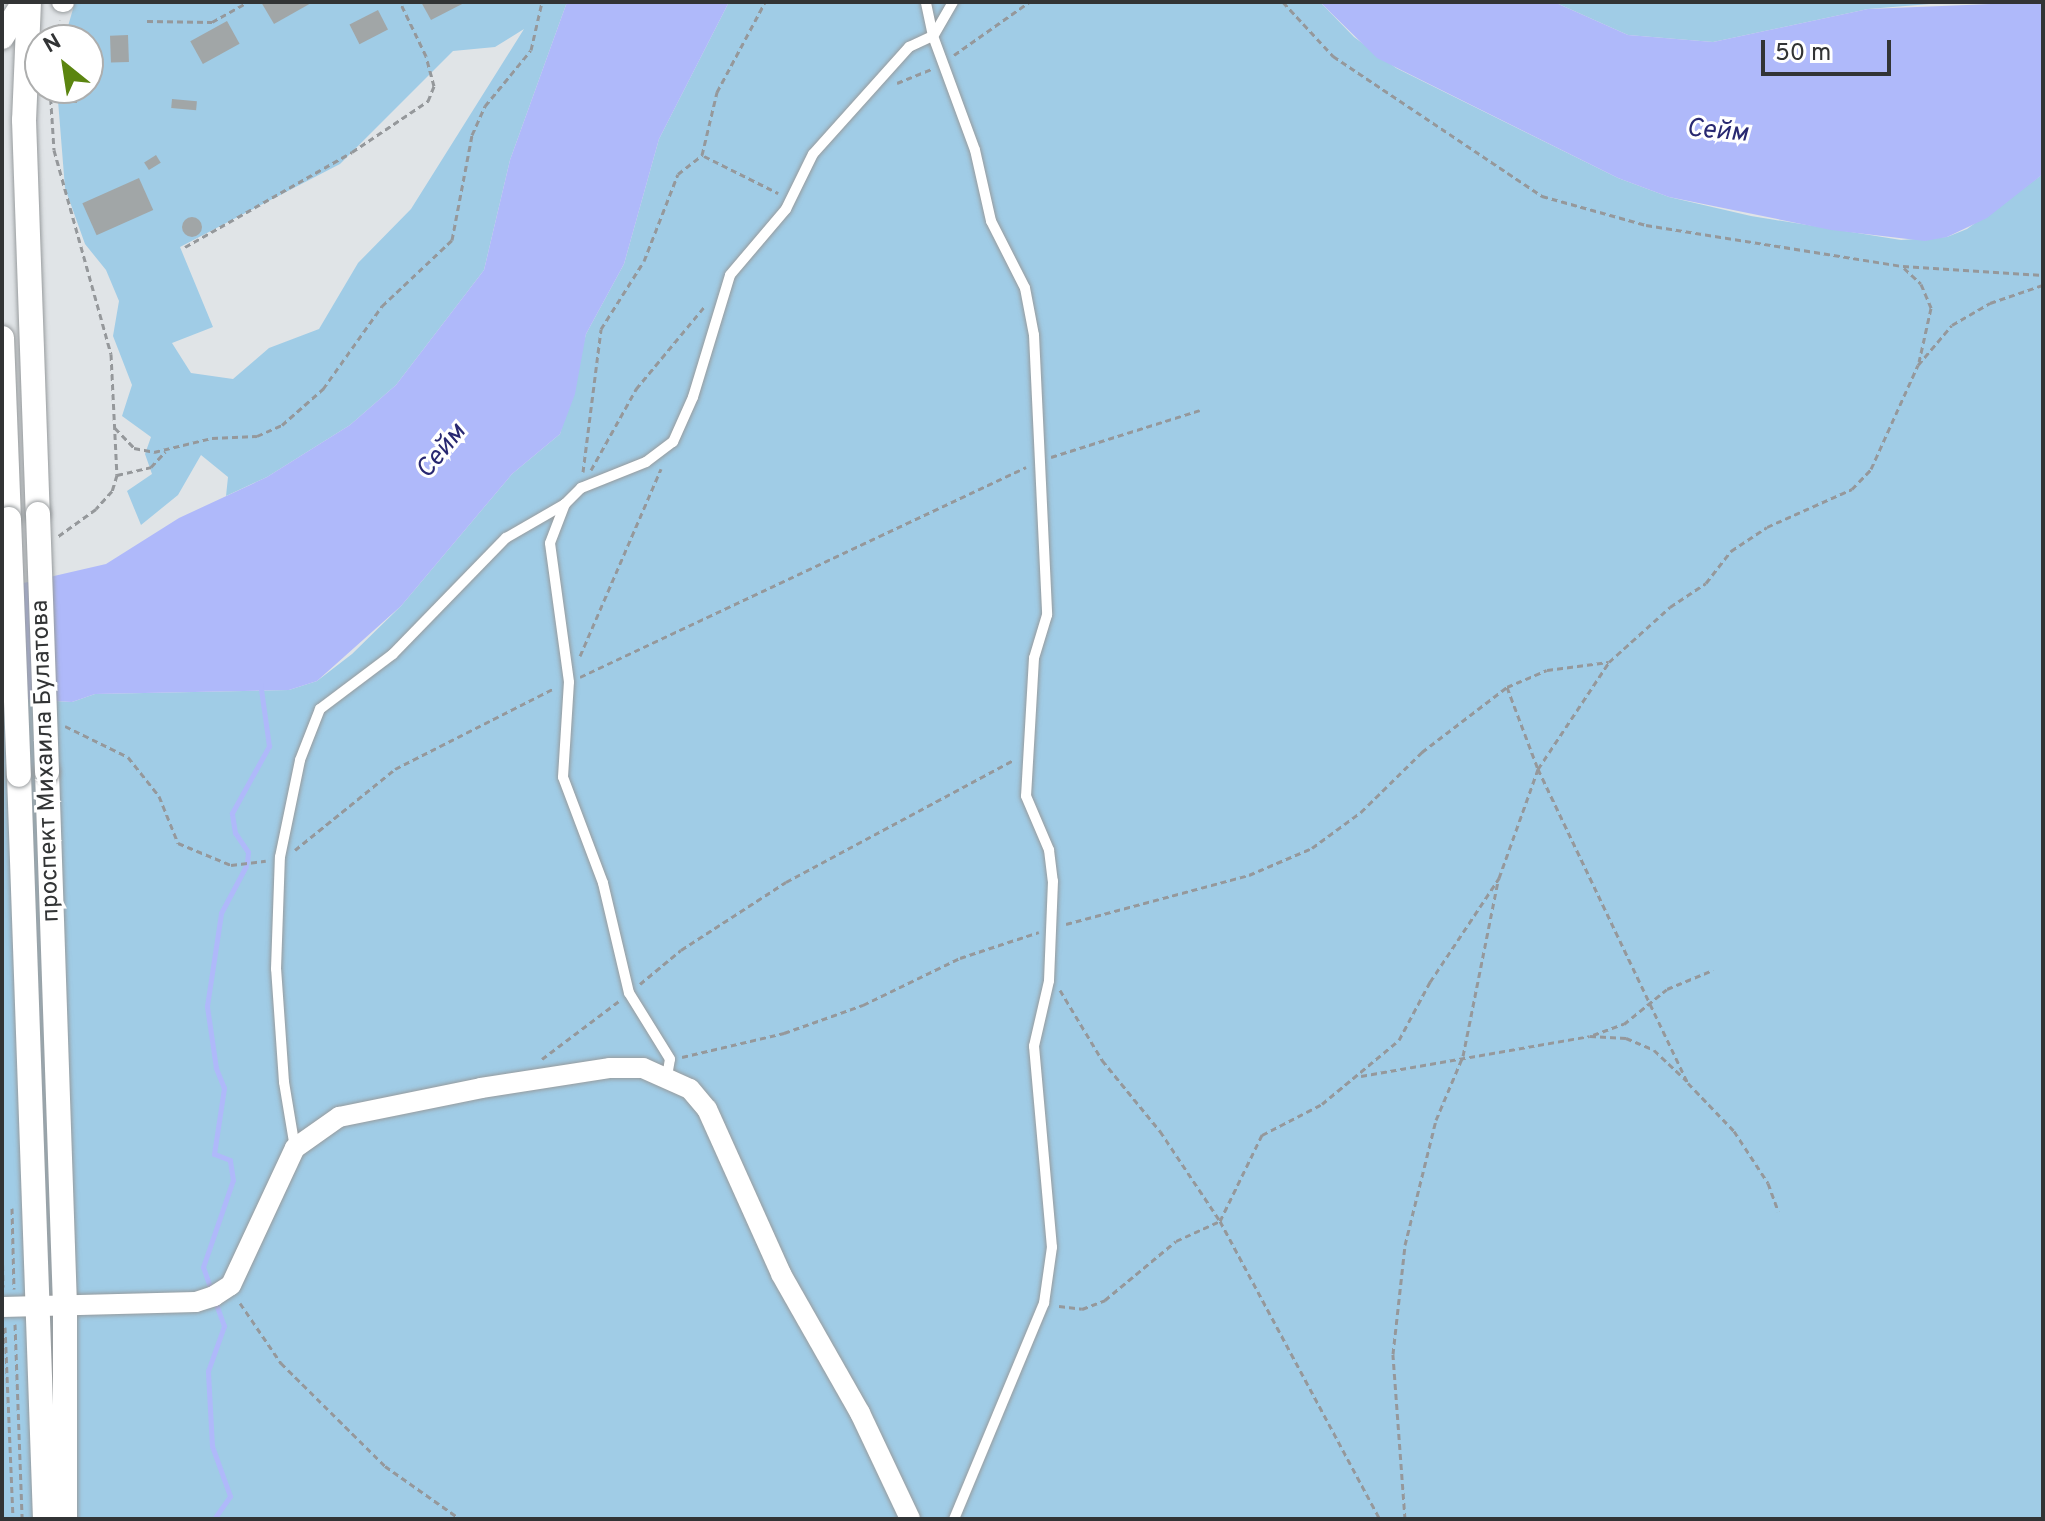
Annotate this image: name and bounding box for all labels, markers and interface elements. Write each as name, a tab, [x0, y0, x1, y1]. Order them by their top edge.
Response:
north arrow	[24, 24, 104, 104]
scale bar	[1765, 24, 1895, 74]
text: N	[39, 29, 66, 60]
text: 50 m	[1775, 39, 1831, 69]
water label: Сейм	[1685, 114, 1749, 150]
water label: Сейм	[410, 418, 474, 486]
street label: проспект Михаила Булатова	[27, 599, 67, 923]

